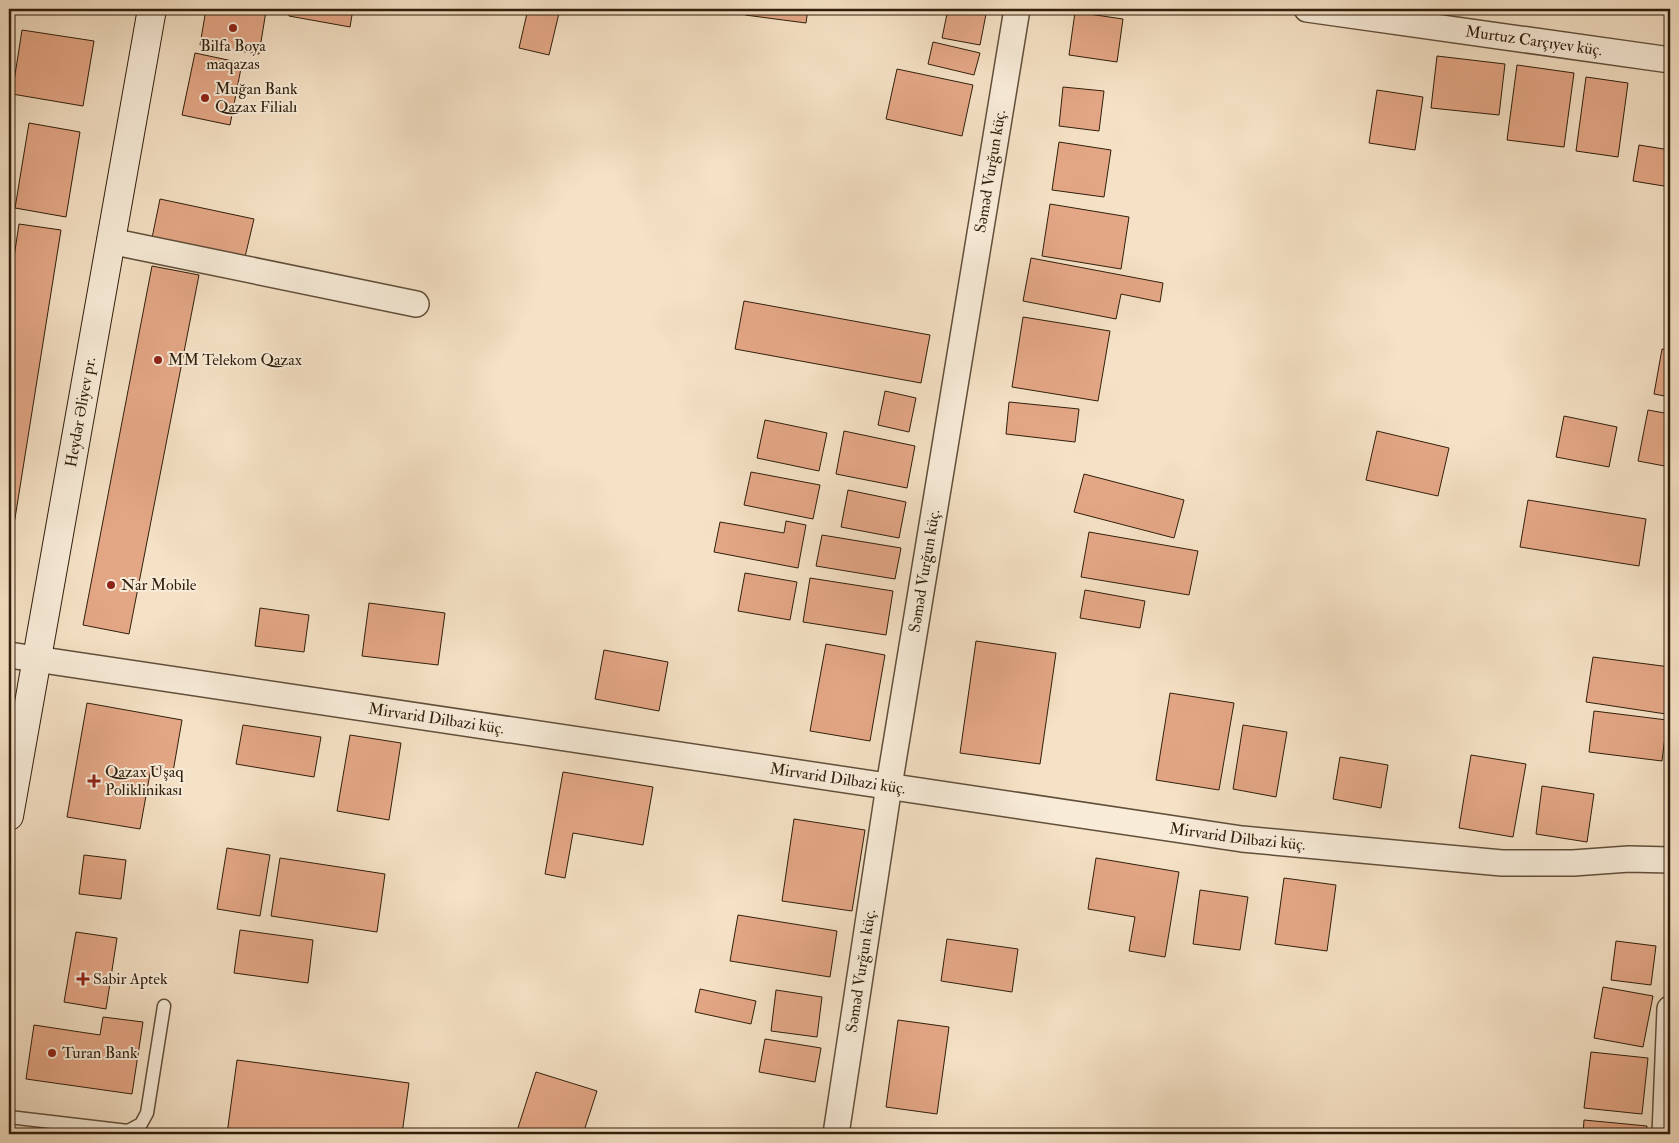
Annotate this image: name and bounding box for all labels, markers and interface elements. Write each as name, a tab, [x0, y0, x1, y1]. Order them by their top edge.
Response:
street label: Murtuz Carçıyev küç.	[1464, 21, 1604, 60]
marker: Bilfa Boya maqazas	[227, 22, 239, 34]
place label: Bilfa Boya maqazas	[200, 36, 266, 74]
place label: Muğan Bank Qazax Filialı	[215, 79, 298, 117]
marker: Muğan Bank Qazax Filialı	[199, 92, 211, 104]
street label: Səməd Vurğun küç.	[970, 108, 1010, 234]
place label: MM Telekom Qazax	[168, 350, 302, 370]
marker: MM Telekom Qazax	[152, 354, 164, 366]
street label: Heydər Əliyev pr.	[61, 356, 100, 469]
street label: Səməd Vurğun küç.	[904, 508, 944, 634]
place label: Nar Mobile	[121, 575, 197, 595]
marker: Nar Mobile	[105, 579, 117, 591]
street label: Mirvarid Dilbazi küç.	[367, 699, 506, 739]
street label: Mirvarid Dilbazi küç.	[768, 759, 907, 799]
place label: Qazax Uşaq Poliklinikası	[105, 762, 184, 800]
marker: Qazax Uşaq Poliklinikası	[87, 774, 101, 788]
street label: Mirvarid Dilbazi küç.	[1168, 818, 1307, 855]
street label: Səməd Vurğun küç.	[842, 908, 880, 1034]
place label: Sabir Aptek	[93, 969, 168, 990]
marker: Sabir Aptek	[77, 973, 89, 985]
place label: Turan Bank	[62, 1043, 138, 1063]
marker: Turan Bank	[46, 1047, 58, 1059]

